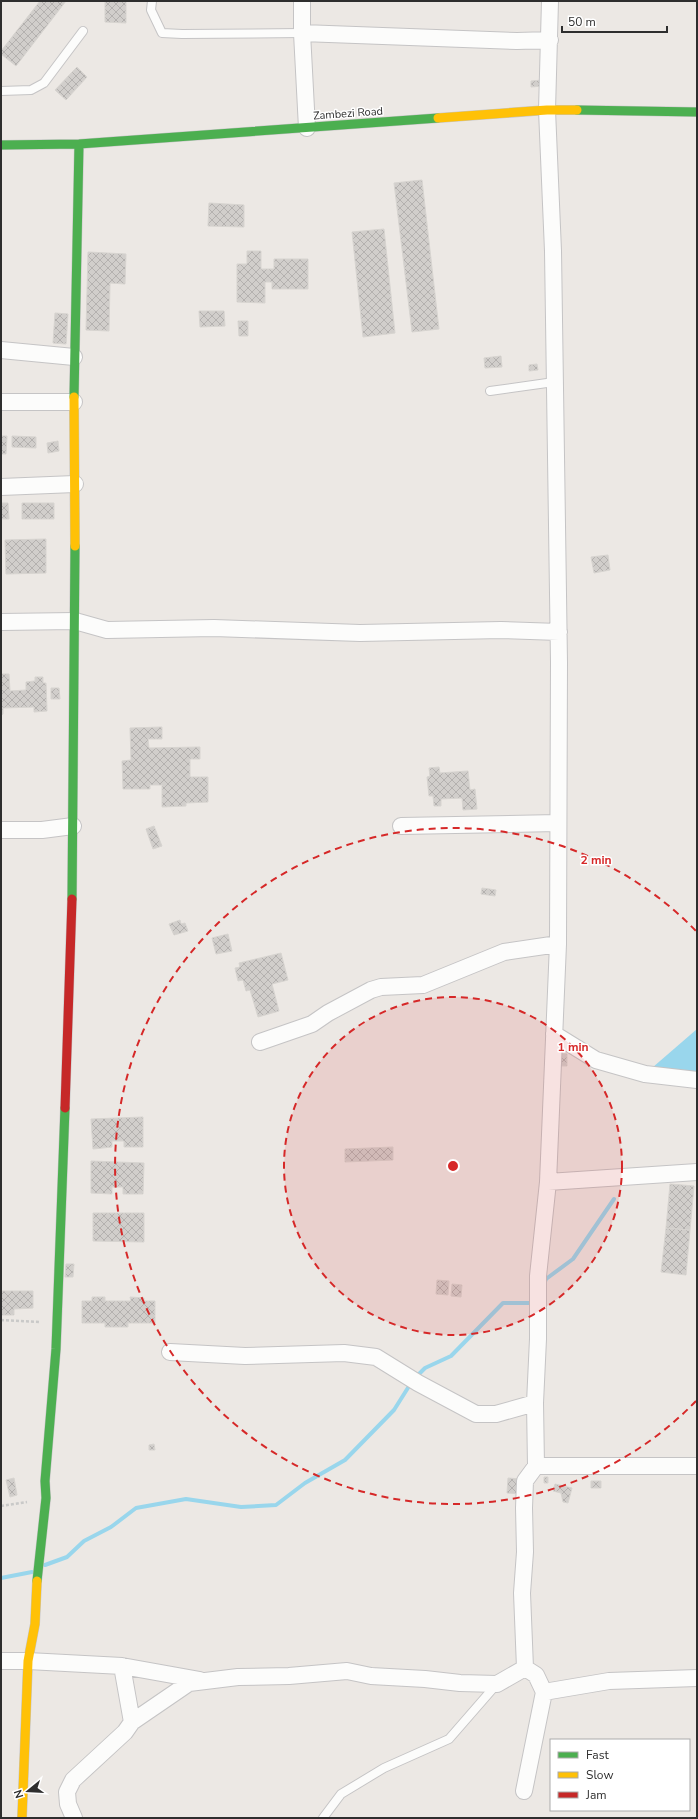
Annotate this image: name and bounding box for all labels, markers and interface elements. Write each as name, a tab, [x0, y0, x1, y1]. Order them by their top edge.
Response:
scale bar	[562, 8, 667, 34]
text: 50 m	[568, 14, 596, 30]
street label: Zambezi Road	[313, 104, 383, 123]
text: 2 min	[580, 852, 612, 868]
text: 1 min	[557, 1039, 589, 1055]
centre of rings	[446, 1159, 460, 1173]
legend	[550, 1739, 690, 1811]
text: Fast	[586, 1747, 609, 1763]
text: Slow	[586, 1767, 614, 1783]
north arrow	[8, 1771, 48, 1811]
text: Jam	[585, 1787, 607, 1803]
text: N	[11, 1788, 27, 1800]

